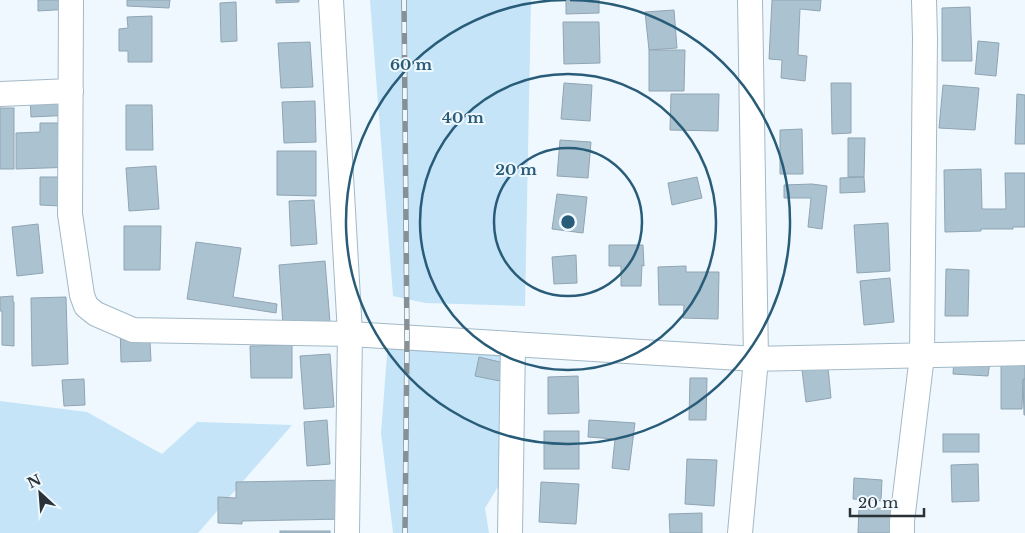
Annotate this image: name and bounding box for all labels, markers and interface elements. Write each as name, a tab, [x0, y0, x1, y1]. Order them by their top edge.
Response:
text: 60 m	[390, 55, 432, 74]
text: 40 m	[442, 108, 484, 127]
text: 20 m	[495, 160, 537, 179]
centre of rings	[559, 213, 577, 231]
north arrow	[15, 468, 65, 518]
text: N	[24, 470, 44, 492]
scale bar	[850, 486, 924, 518]
text: 20 m	[858, 493, 898, 512]

